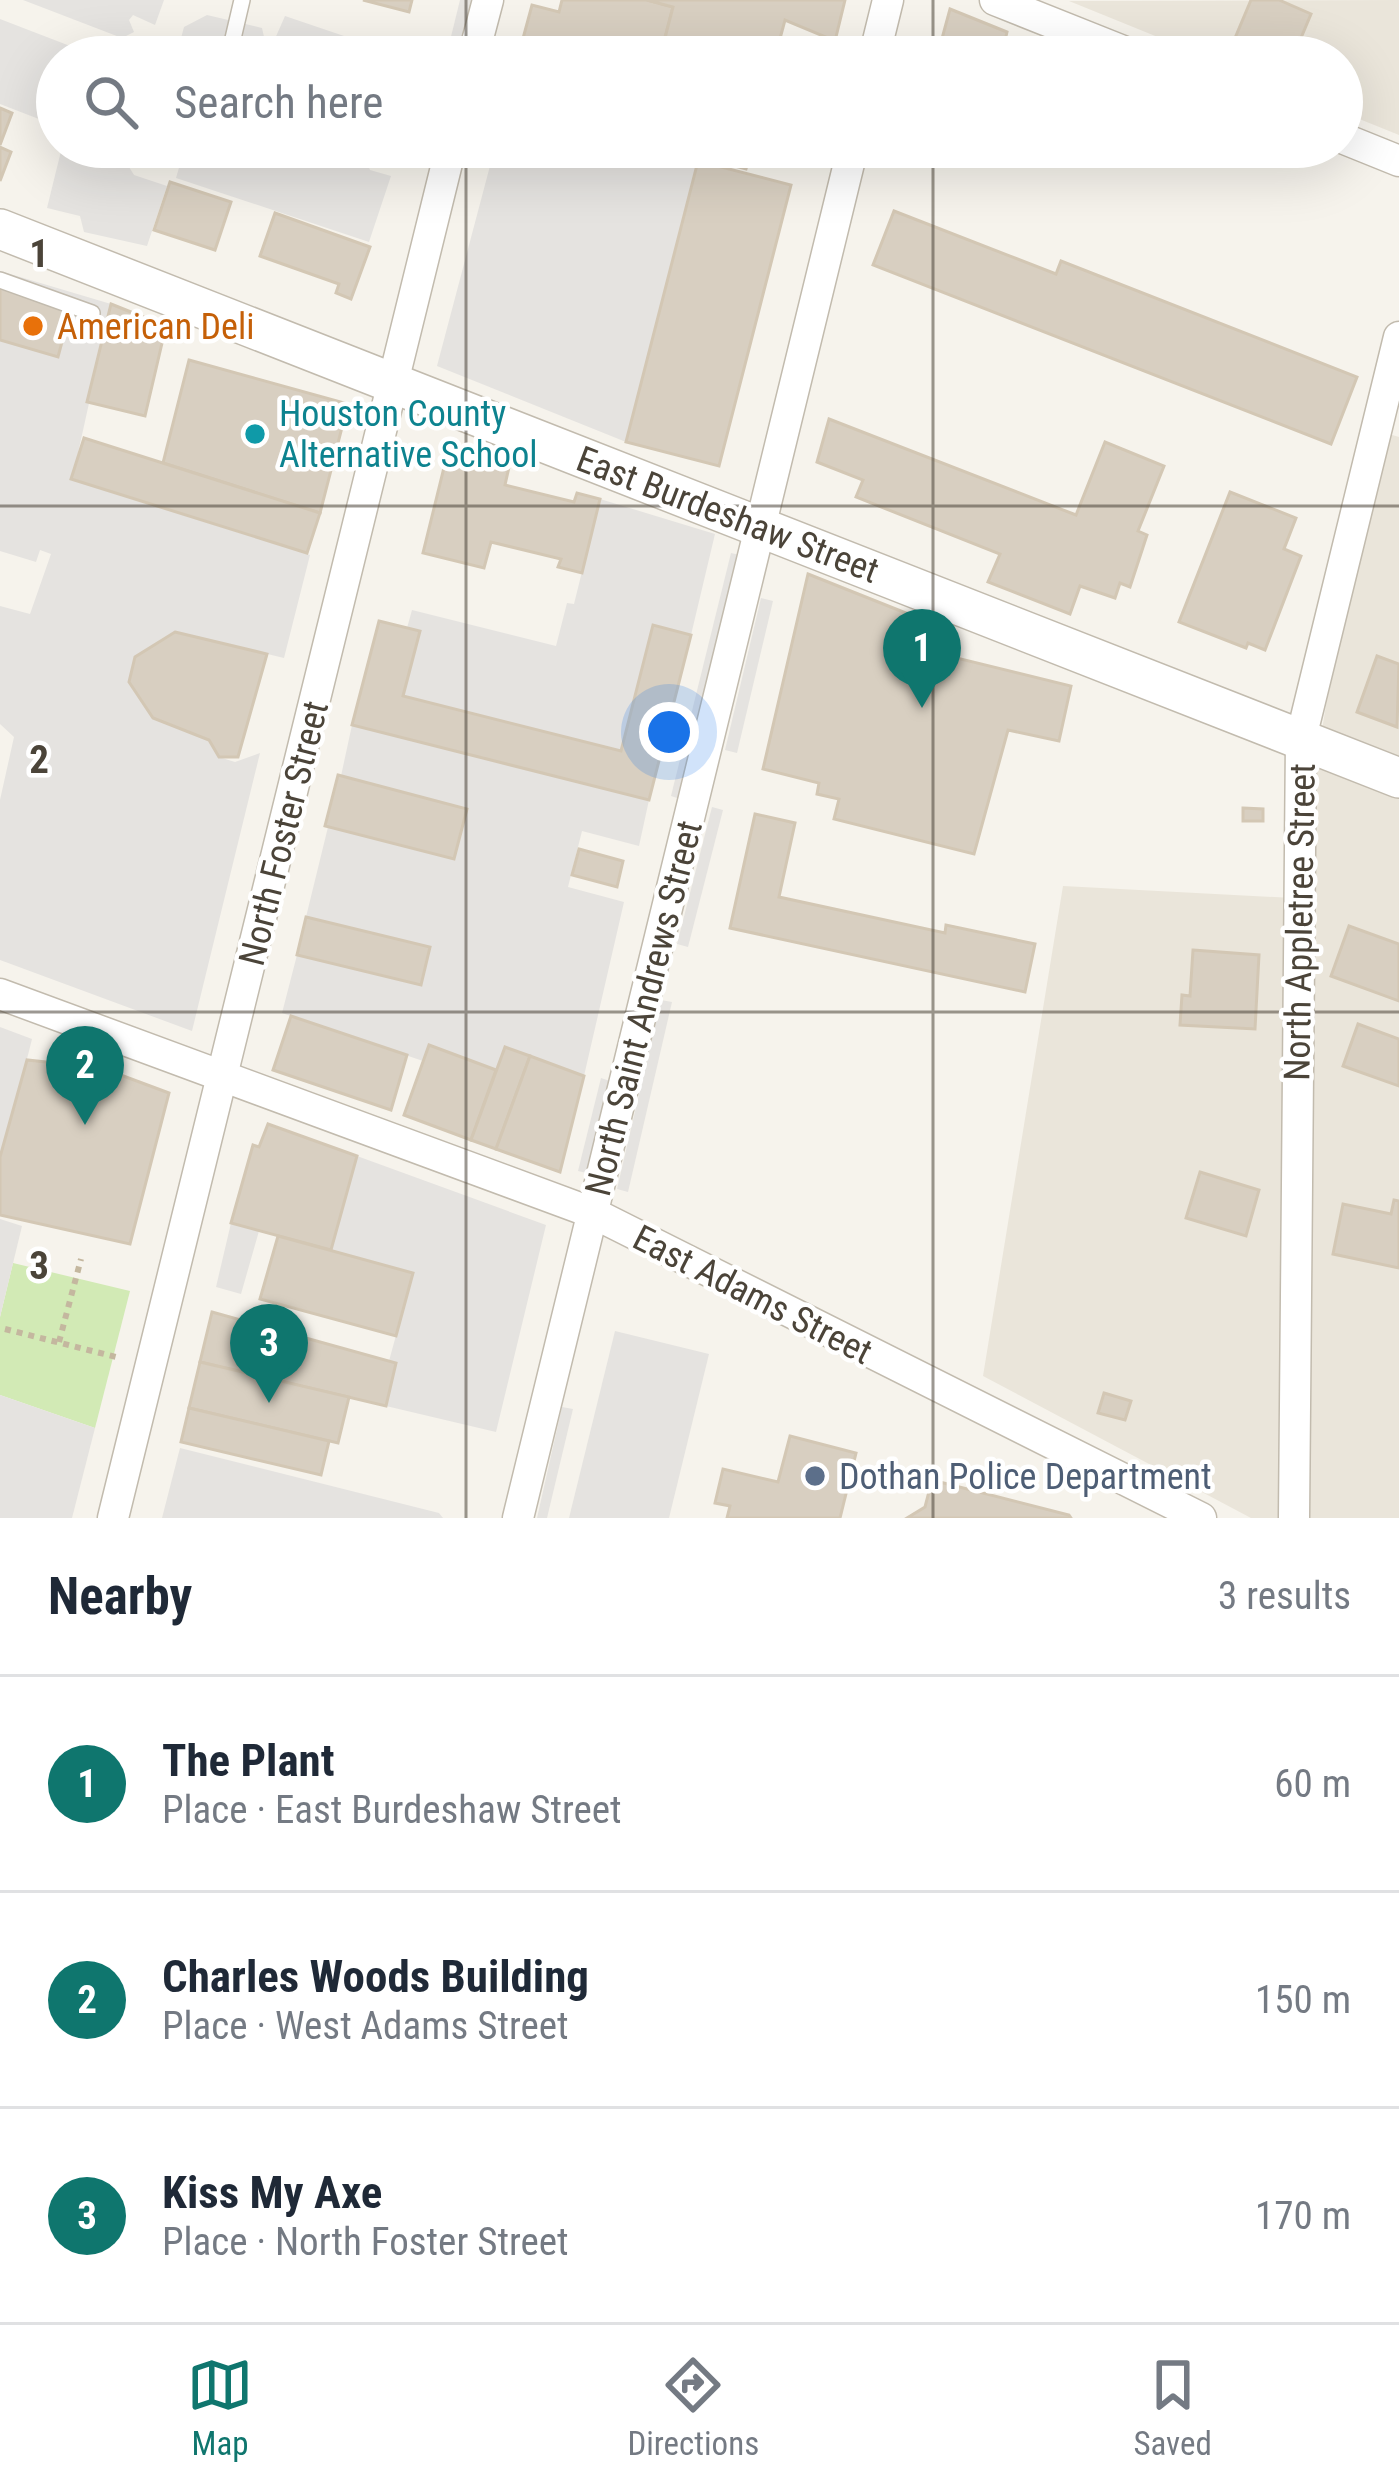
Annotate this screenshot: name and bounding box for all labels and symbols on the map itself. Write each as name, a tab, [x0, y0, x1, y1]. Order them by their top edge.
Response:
text: 1	[29, 231, 49, 277]
place label: American Deli	[57, 306, 255, 348]
marker: American Deli	[20, 313, 46, 339]
place label: Houston County Alternative School	[279, 393, 538, 476]
marker: Houston County Alternative School	[242, 421, 268, 447]
street label: East Burdeshaw Street	[571, 438, 885, 592]
pin: 1	[883, 609, 961, 708]
street label: North Foster Street	[231, 697, 337, 970]
your location	[639, 702, 699, 762]
text: 2	[29, 737, 49, 783]
street label: North Appletree Street	[1276, 763, 1324, 1081]
street label: North Saint Andrews Street	[577, 816, 711, 1200]
pin: 2	[46, 1026, 124, 1125]
street label: East Adams Street	[626, 1217, 879, 1373]
text: 3	[29, 1243, 49, 1289]
pin: 3	[230, 1304, 308, 1403]
place label: Dothan Police Department	[839, 1456, 1212, 1498]
marker: Dothan Police Department	[802, 1463, 828, 1489]

